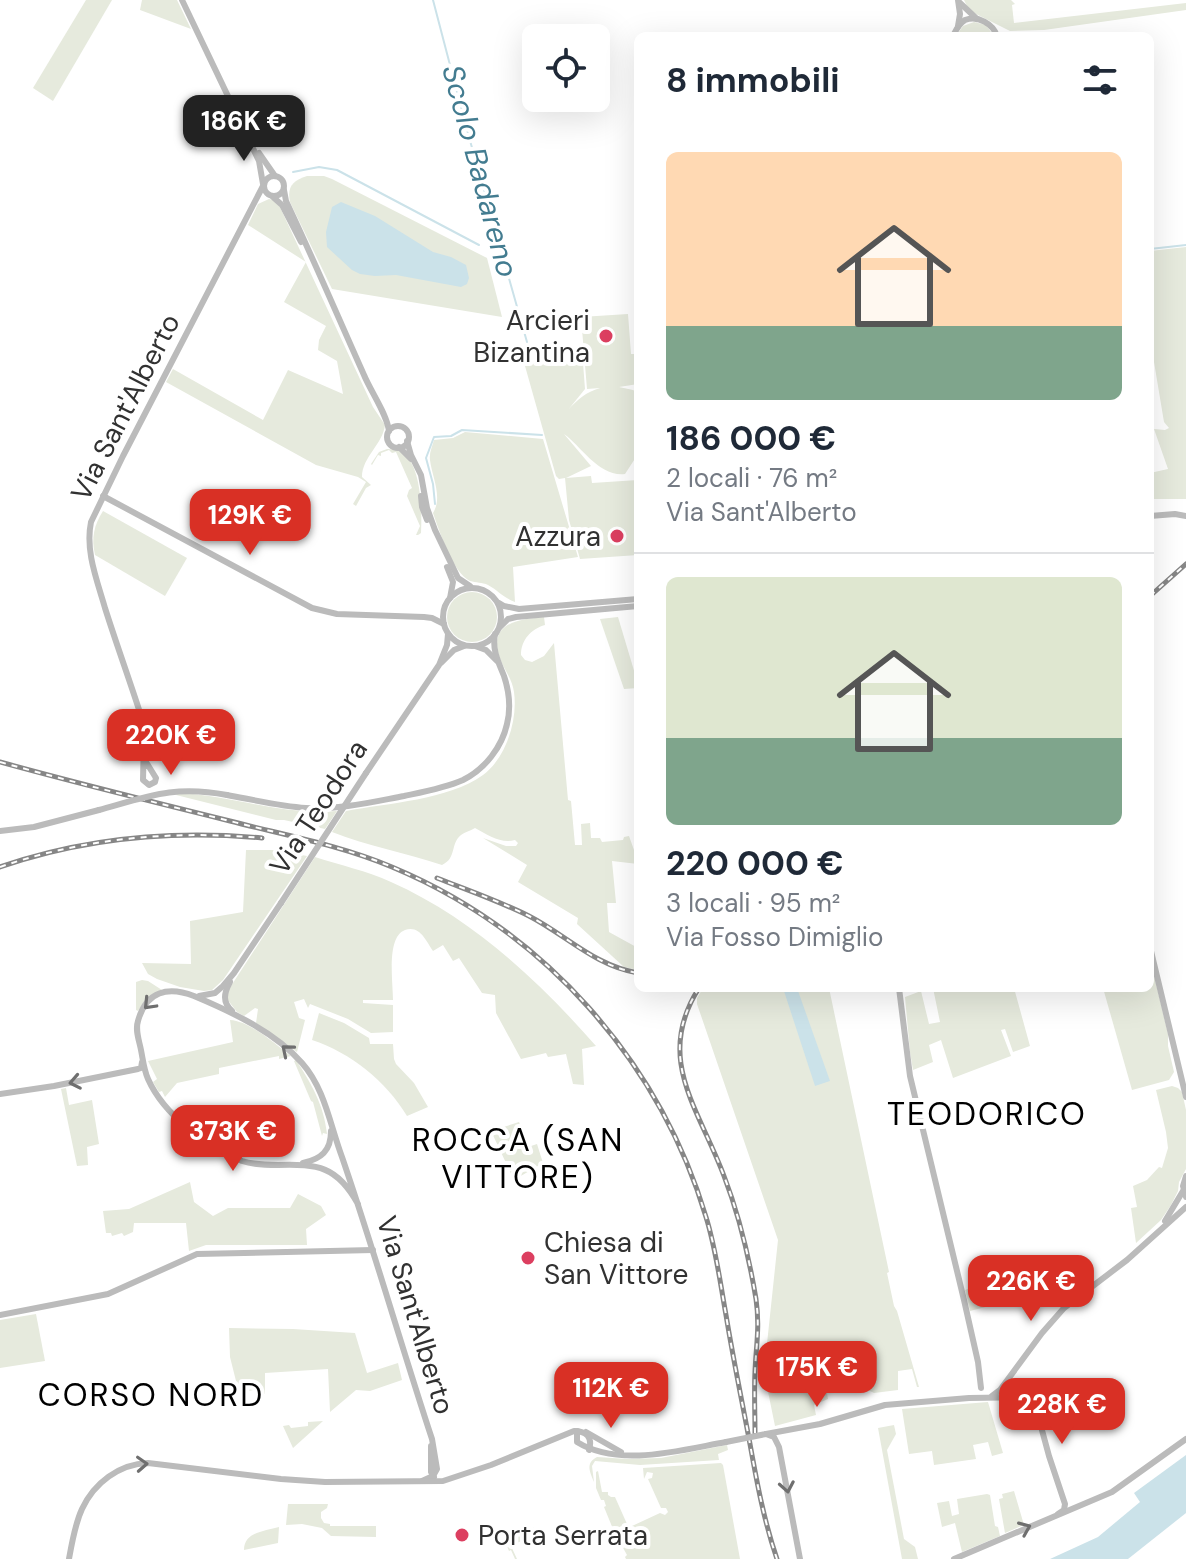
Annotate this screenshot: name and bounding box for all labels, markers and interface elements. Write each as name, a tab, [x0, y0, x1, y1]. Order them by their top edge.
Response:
map controls	[522, 24, 610, 112]
button: locate	[522, 24, 610, 112]
text: 8 immobili	[666, 58, 840, 103]
icon: filters	[1078, 58, 1122, 102]
water label: Scolo Badareno	[433, 60, 528, 281]
pin: 186K €	[179, 95, 309, 163]
text: 186K €	[201, 104, 287, 138]
icon: home	[822, 204, 966, 348]
place label: Arcieri Bizantina	[473, 302, 590, 371]
street label: Via Sant'Alberto	[62, 307, 189, 507]
marker: Arcieri Bizantina	[597, 327, 615, 345]
text: 186 000 €	[666, 416, 836, 461]
text: 2 locali · 76 m²	[666, 461, 837, 495]
pin: 129K €	[185, 489, 315, 557]
text: Via Sant'Alberto	[666, 495, 857, 529]
text: 129K €	[208, 498, 292, 532]
place label: Azzura	[515, 518, 601, 555]
marker: Azzura	[608, 527, 626, 545]
icon: home	[822, 629, 966, 773]
pin: 220K €	[106, 709, 236, 777]
text: 220K €	[125, 718, 217, 752]
street label: Via Teodora	[261, 733, 376, 882]
text: 220 000 €	[666, 841, 844, 886]
text: 3 locali · 95 m²	[666, 886, 840, 920]
text: Via Fosso Dimiglio	[666, 920, 883, 954]
one-way arrow	[144, 994, 159, 1009]
one-way arrow	[282, 1045, 296, 1060]
one-way arrow	[69, 1073, 82, 1090]
district label: TEODORICO	[887, 1093, 1087, 1135]
pin: 373K €	[168, 1105, 298, 1173]
text: 373K €	[189, 1114, 277, 1148]
district label: ROCCA (SAN VITTORE)	[412, 1119, 624, 1198]
street label: Via Sant'Alberto	[368, 1212, 463, 1419]
place label: Chiesa di San Vittore	[544, 1224, 688, 1293]
marker: Chiesa di San Vittore	[519, 1249, 537, 1267]
pin: 226K €	[966, 1255, 1096, 1323]
text: 226K €	[986, 1264, 1076, 1298]
pin: 175K €	[752, 1341, 882, 1409]
text: 175K €	[776, 1350, 858, 1384]
pin: 112K €	[546, 1362, 676, 1430]
text: 112K €	[572, 1371, 650, 1405]
district label: CORSO NORD	[38, 1374, 264, 1416]
pin: 228K €	[997, 1378, 1127, 1446]
text: 228K €	[1017, 1387, 1107, 1421]
one-way arrow	[136, 1456, 149, 1473]
one-way arrow	[777, 1480, 794, 1493]
place label: Porta Serrata	[478, 1517, 648, 1554]
one-way arrow	[1017, 1522, 1032, 1538]
marker: Porta Serrata	[453, 1526, 471, 1544]

